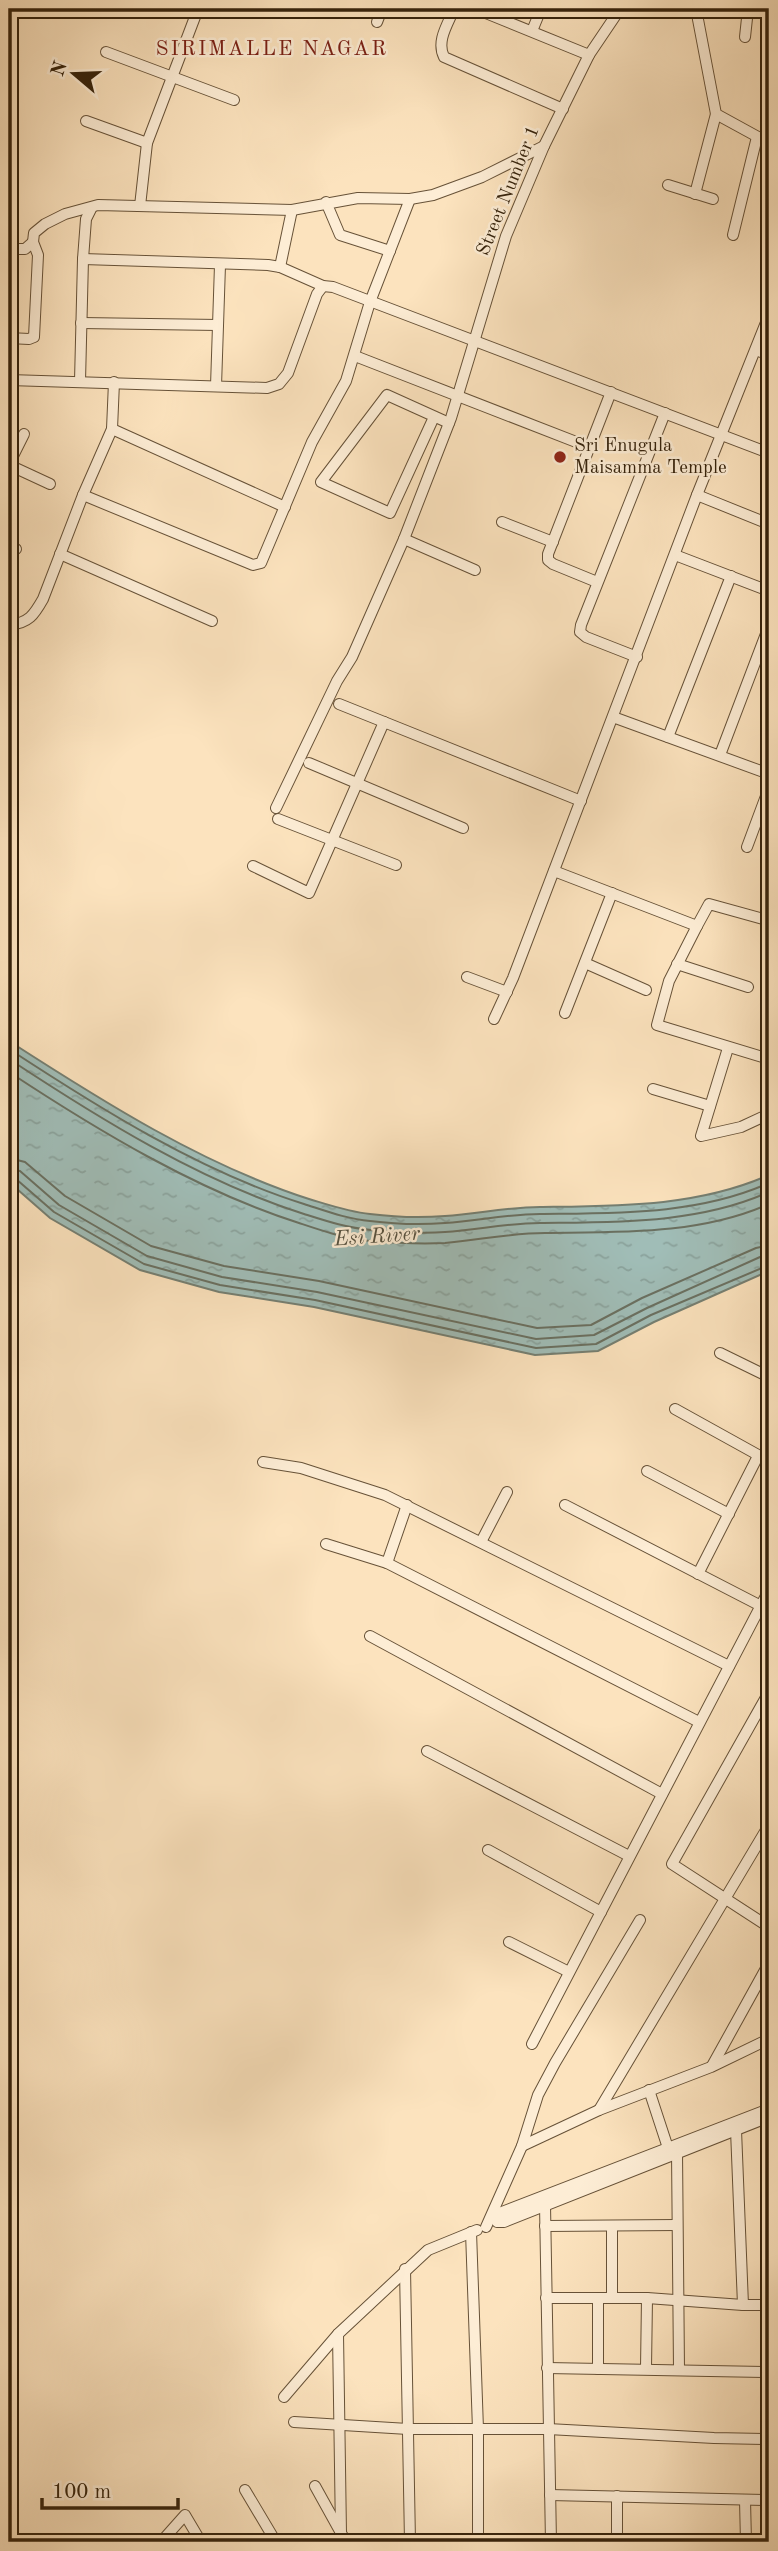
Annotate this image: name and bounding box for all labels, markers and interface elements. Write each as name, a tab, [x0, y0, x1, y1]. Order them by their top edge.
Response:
north arrow	[38, 38, 108, 108]
district label: SIRIMALLE NAGAR	[156, 39, 388, 60]
text: N	[49, 59, 72, 79]
street label: Street Number 1	[474, 123, 544, 259]
place label: Sri Enugula Maisamma Temple	[574, 437, 727, 478]
marker: Sri Enugula Maisamma Temple	[552, 449, 568, 465]
water label: Esi River	[332, 1223, 422, 1251]
scale bar	[42, 2467, 178, 2511]
text: 100 m	[52, 2482, 111, 2503]

